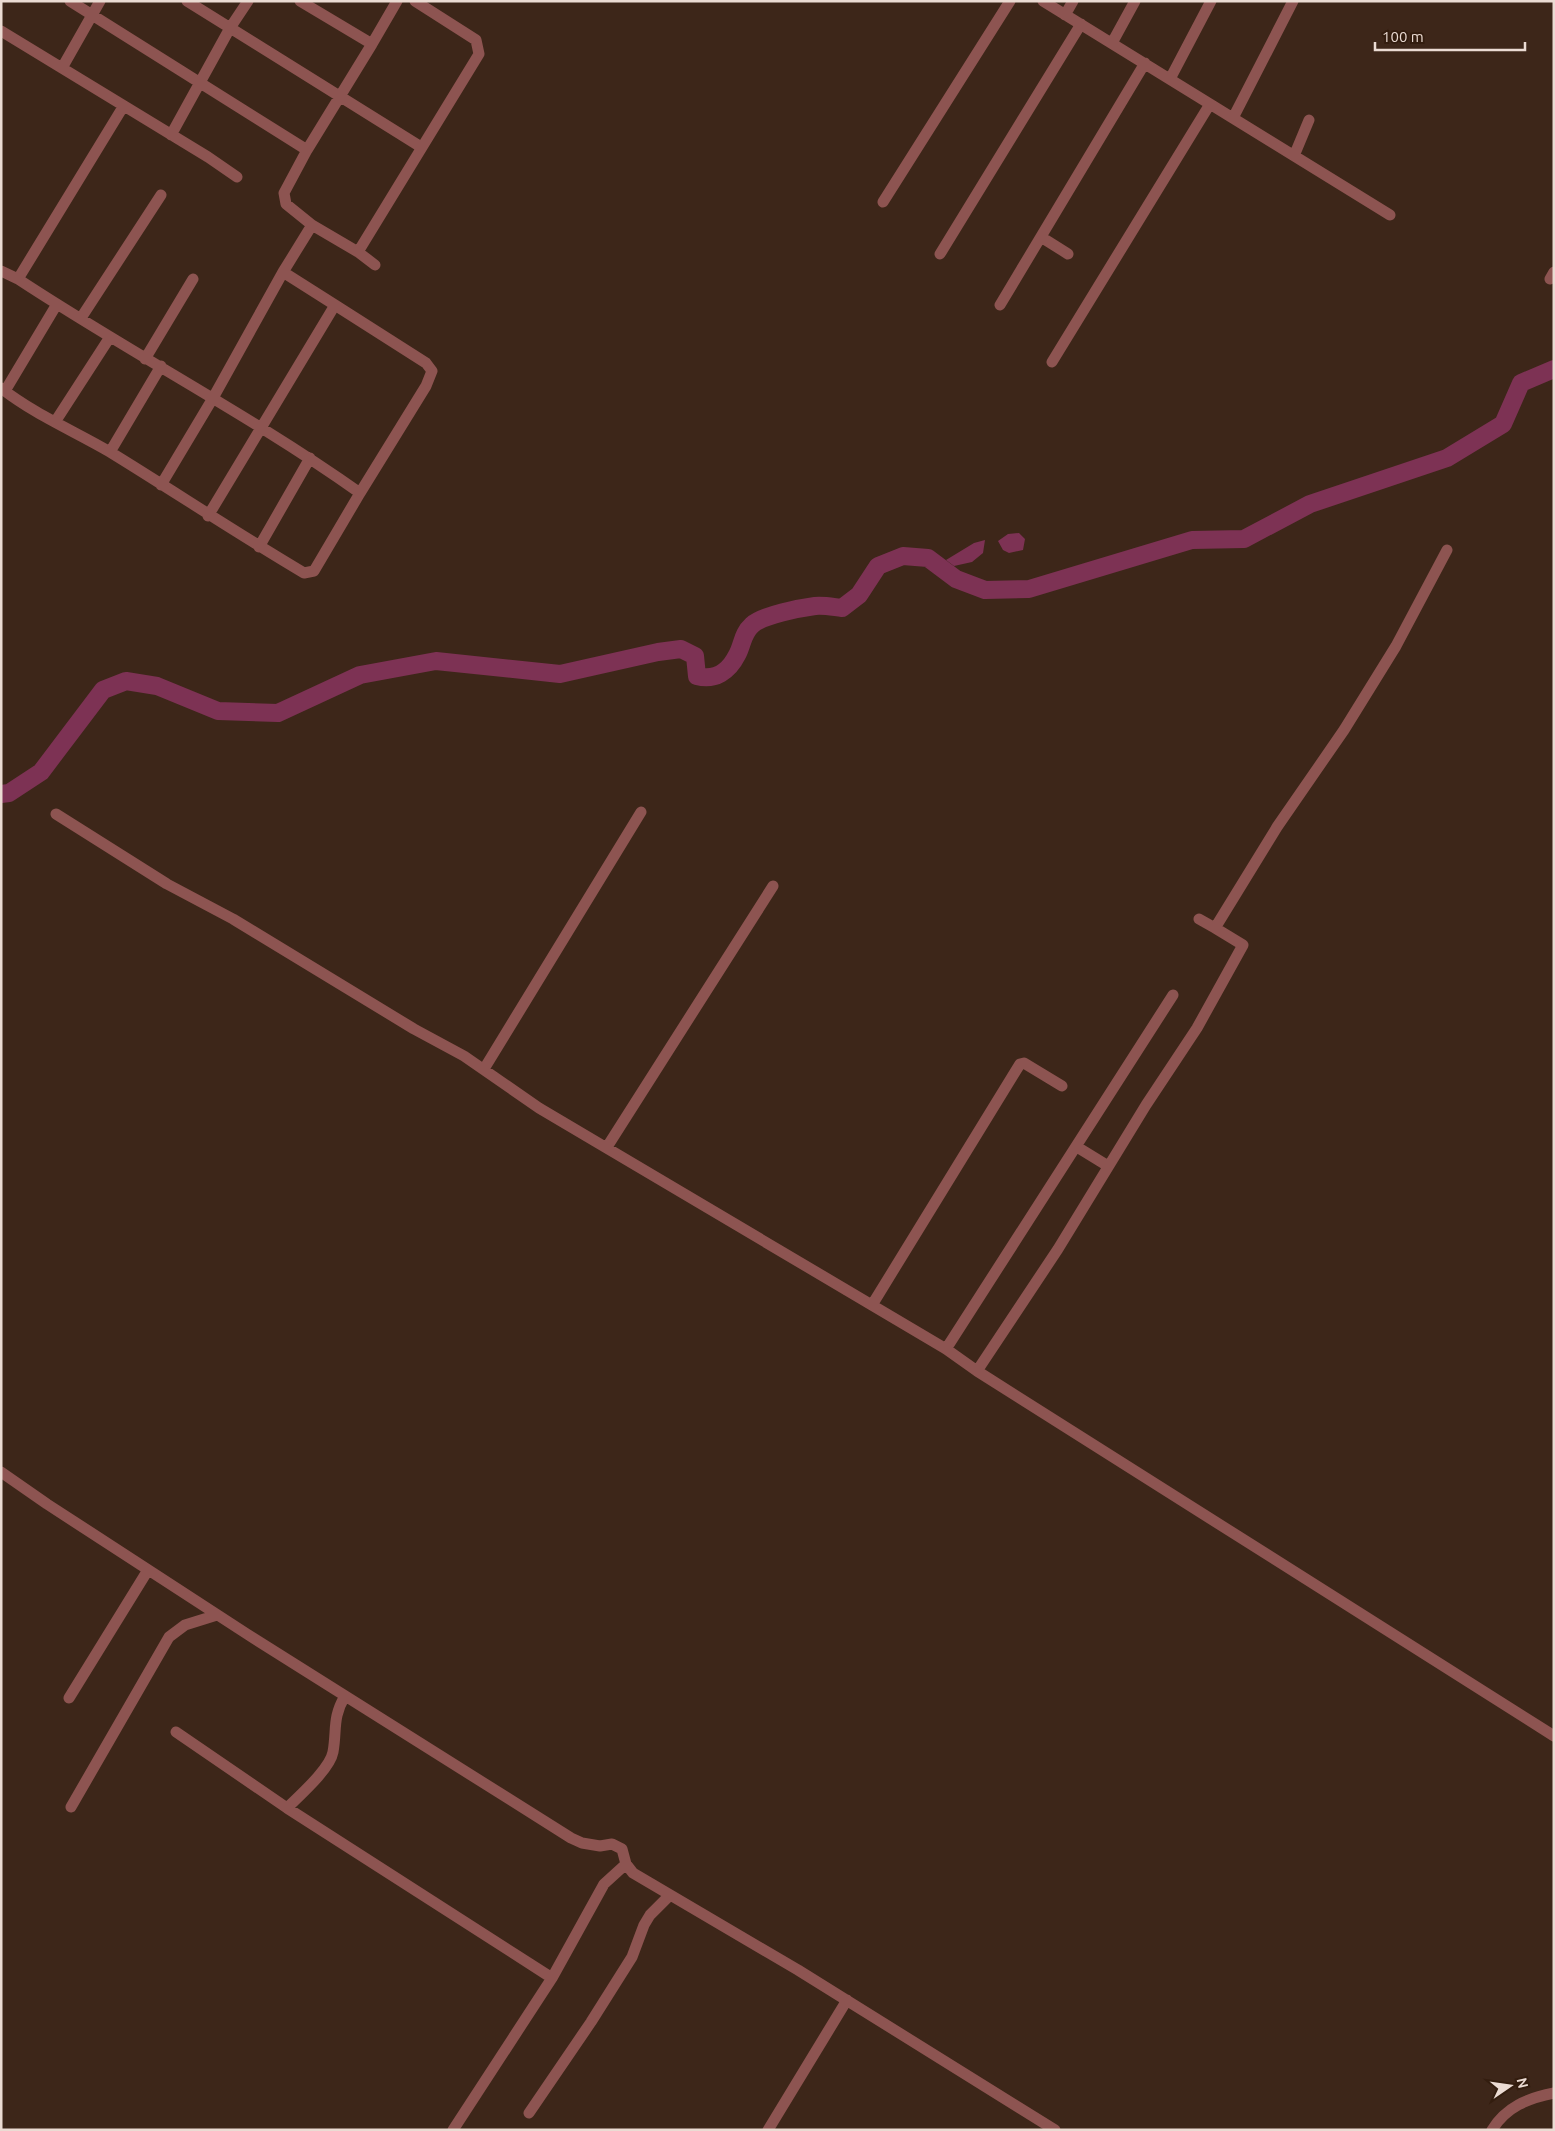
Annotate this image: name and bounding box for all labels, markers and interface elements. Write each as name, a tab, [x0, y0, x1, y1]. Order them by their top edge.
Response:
scale bar	[1375, 20, 1525, 52]
text: 100 m	[1382, 28, 1424, 45]
north arrow	[1485, 2061, 1535, 2111]
text: N	[1514, 2076, 1532, 2090]

